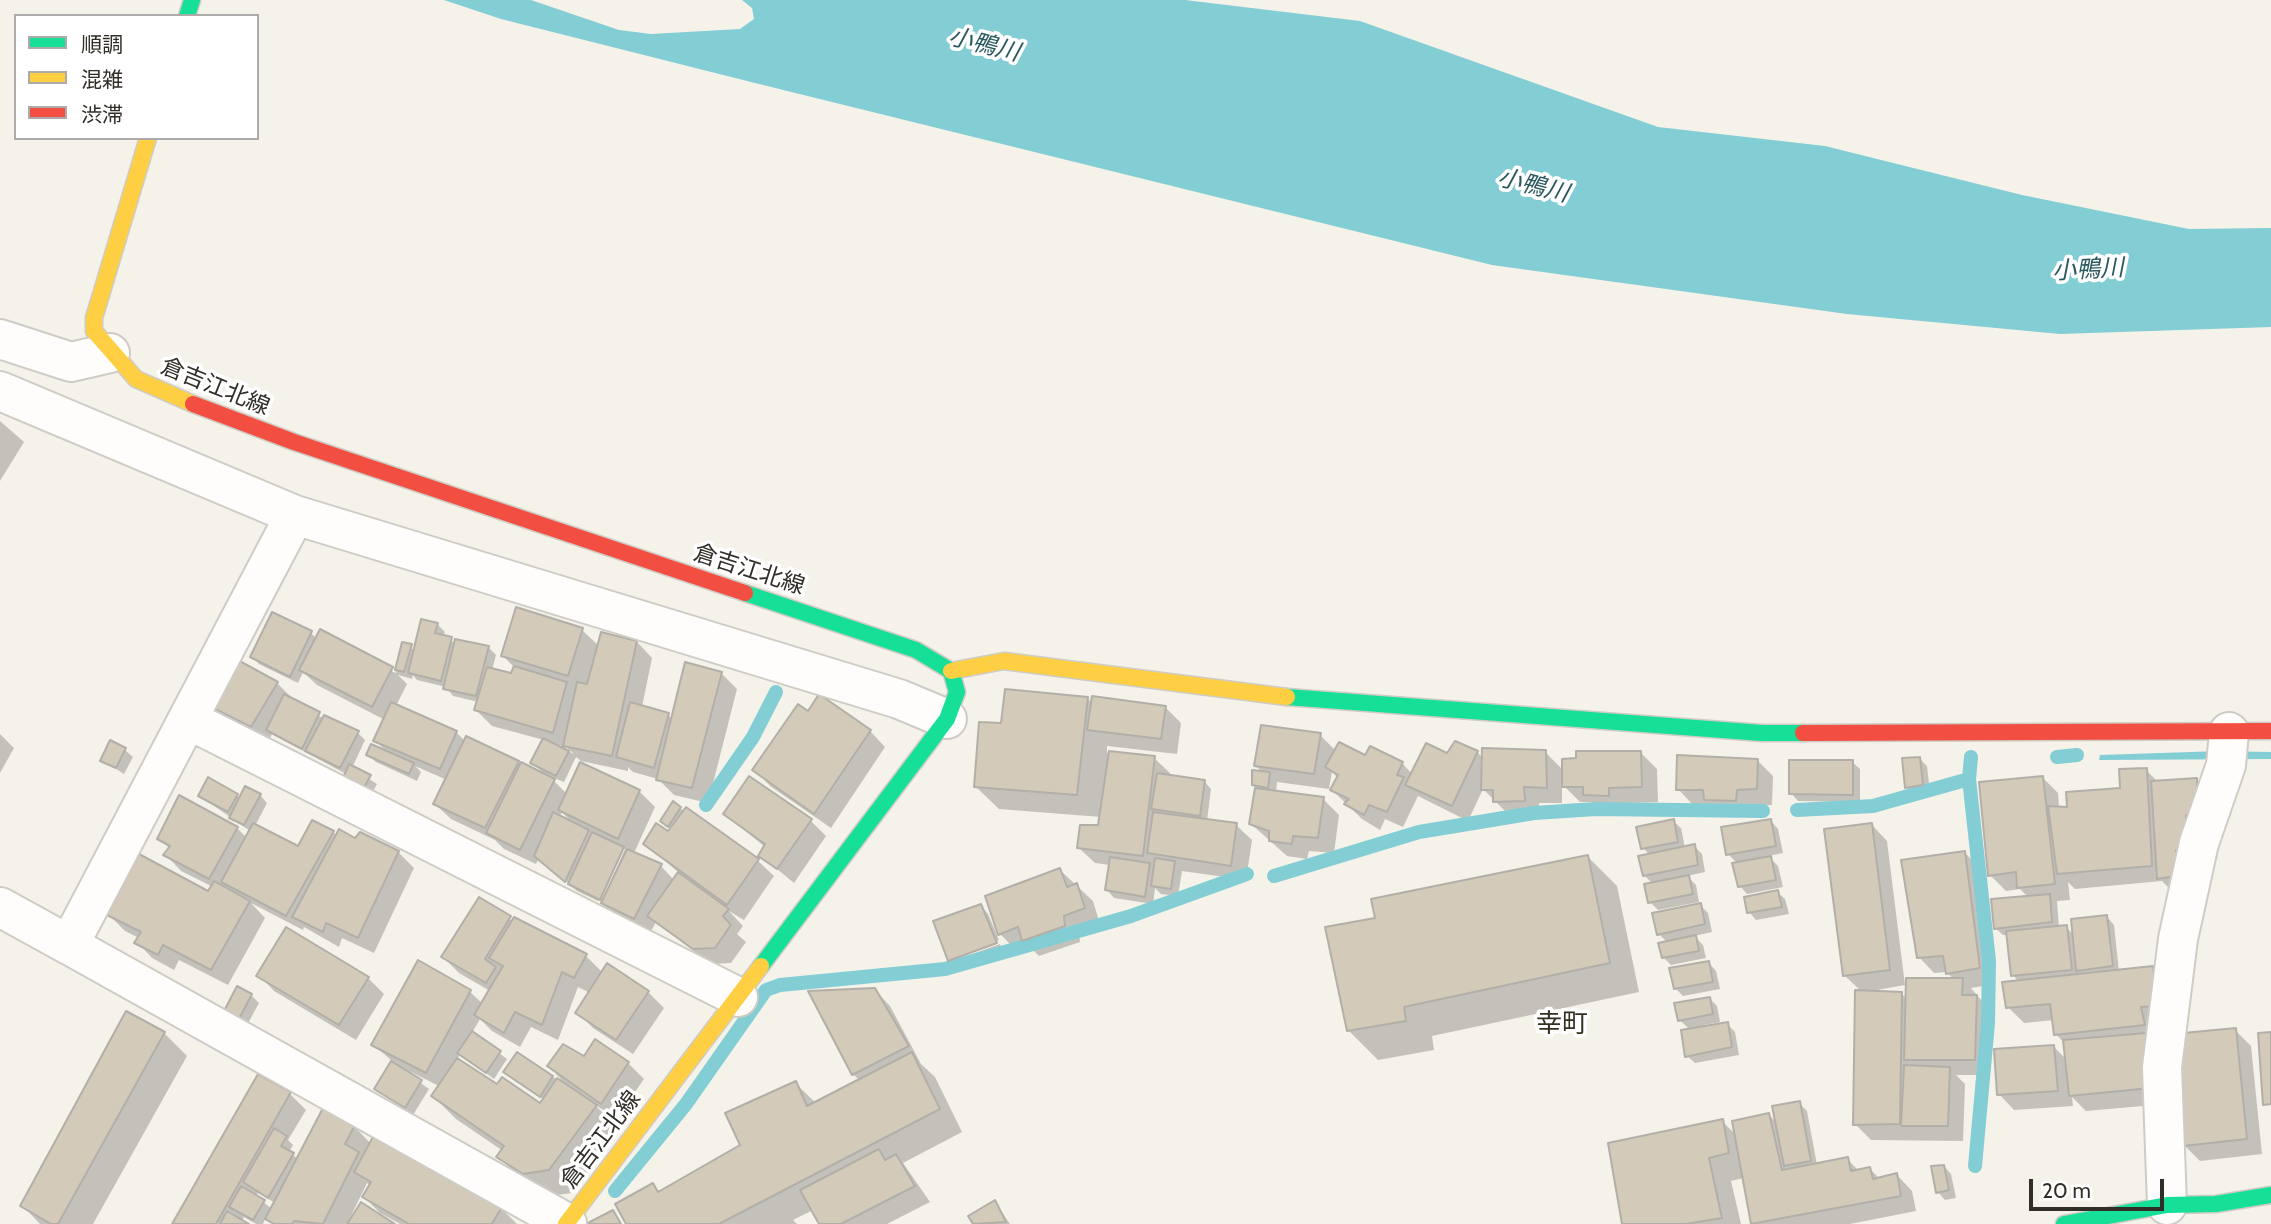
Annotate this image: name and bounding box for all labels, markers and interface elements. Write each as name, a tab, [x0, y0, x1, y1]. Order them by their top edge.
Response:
legend	[14, 14, 259, 140]
water label: 小鴨川	[946, 22, 1022, 68]
text: 順調	[81, 32, 123, 57]
text: 混雑	[81, 67, 123, 92]
text: 渋滞	[81, 102, 123, 127]
water label: 小鴨川	[1495, 163, 1571, 209]
water label: 小鴨川	[2051, 254, 2125, 286]
street label: 倉吉江北線	[157, 353, 273, 421]
street label: 倉吉江北線	[690, 539, 808, 601]
district label: 幸町	[1536, 1008, 1588, 1040]
street label: 倉吉江北線	[555, 1086, 647, 1194]
scale bar	[2033, 1164, 2168, 1208]
text: 20 m	[2042, 1178, 2091, 1203]

